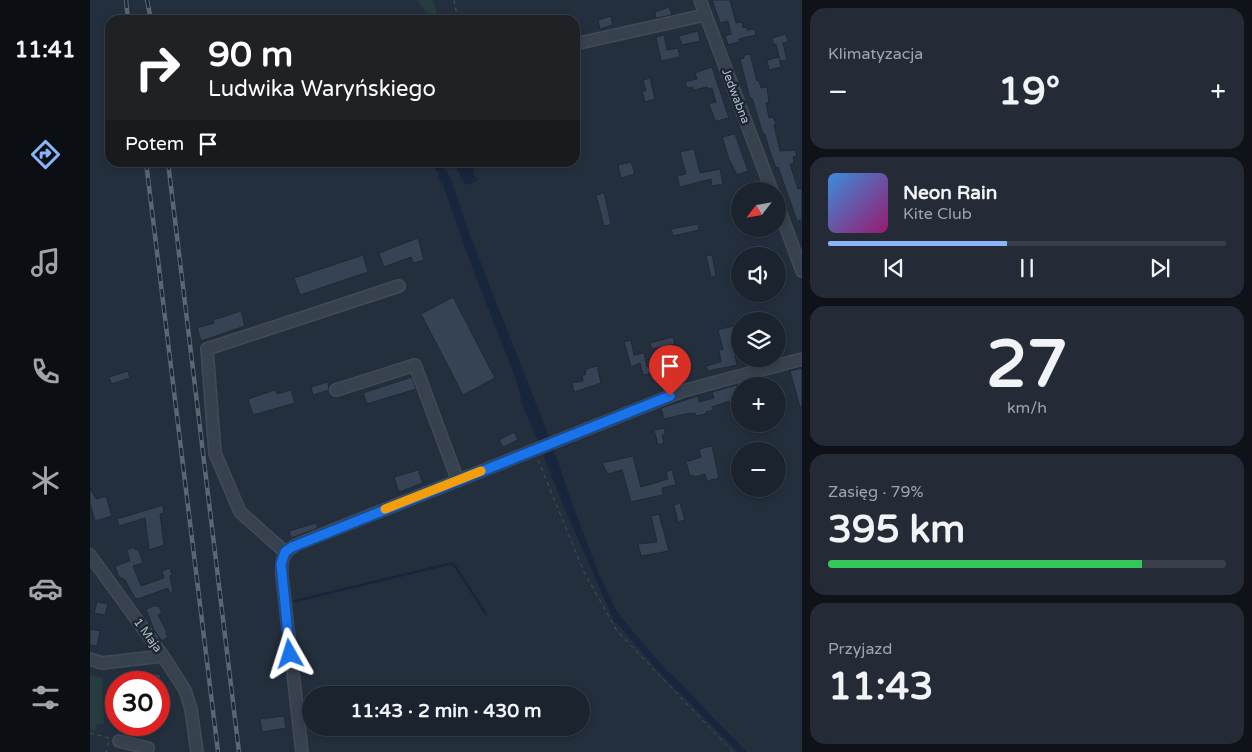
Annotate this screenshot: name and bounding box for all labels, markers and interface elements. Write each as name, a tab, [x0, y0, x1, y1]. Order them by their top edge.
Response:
text: 90 m	[208, 34, 293, 76]
icon: right	[125, 35, 190, 100]
text: 11:41	[15, 37, 75, 63]
text: Klimatyzacja	[828, 44, 923, 64]
street label: Jedwabna	[719, 67, 753, 125]
text: 19°	[998, 69, 1060, 115]
text: −	[828, 75, 848, 109]
text: +	[1210, 75, 1226, 109]
text: Ludwika Waryńskiego	[208, 76, 436, 102]
icon: arrive	[194, 130, 222, 158]
text: Potem	[125, 133, 184, 155]
icon: directions	[28, 137, 63, 172]
north arrow	[731, 182, 786, 238]
map controls	[731, 182, 786, 497]
text: Neon Rain	[903, 182, 997, 204]
text: Kite Club	[903, 204, 972, 224]
icon: music	[28, 245, 63, 280]
button: sound	[731, 247, 786, 302]
icon: previous	[880, 254, 908, 282]
icon: pause	[1013, 254, 1041, 282]
icon: next	[1146, 254, 1174, 282]
button: layers	[731, 312, 786, 367]
text: 27	[986, 326, 1068, 405]
pin	[649, 345, 691, 396]
icon: arrive	[656, 352, 684, 380]
icon: phone	[28, 354, 63, 389]
button: +	[731, 377, 786, 432]
text: km/h	[1007, 398, 1047, 418]
button: −	[731, 442, 786, 497]
icon: climate	[28, 463, 63, 498]
text: Zasięg · 79%	[828, 482, 924, 502]
text: 395 km	[828, 507, 965, 553]
icon: car	[28, 571, 63, 606]
street label: 1 Maja	[131, 615, 165, 655]
position arrow	[263, 627, 315, 679]
text: Przyjazd	[828, 639, 892, 659]
text: 11:43	[828, 664, 933, 710]
speed limit sign: 30	[105, 671, 170, 736]
icon: filters	[28, 680, 63, 715]
text: 11:43 · 2 min · 430 m	[350, 700, 542, 722]

